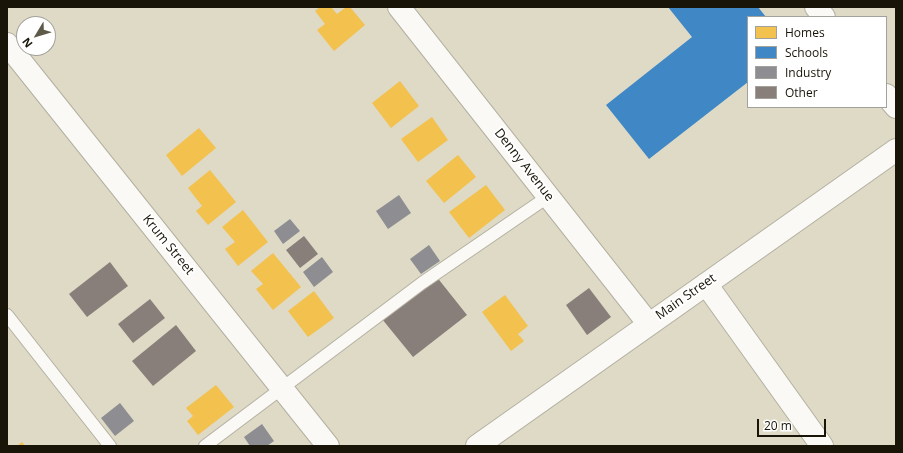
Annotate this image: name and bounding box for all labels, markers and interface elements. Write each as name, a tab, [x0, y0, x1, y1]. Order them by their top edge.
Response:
north arrow	[16, 16, 56, 56]
legend	[747, 16, 887, 108]
text: Homes	[785, 24, 825, 41]
text: N	[18, 35, 36, 51]
text: Schools	[785, 44, 828, 61]
text: Industry	[785, 64, 831, 81]
text: Other	[785, 84, 818, 101]
street label: Denny Avenue	[491, 126, 557, 204]
street label: Krum Street	[139, 212, 197, 278]
street label: Main Street	[653, 271, 719, 323]
scale bar	[759, 411, 828, 437]
text: 20 m	[764, 417, 792, 434]

